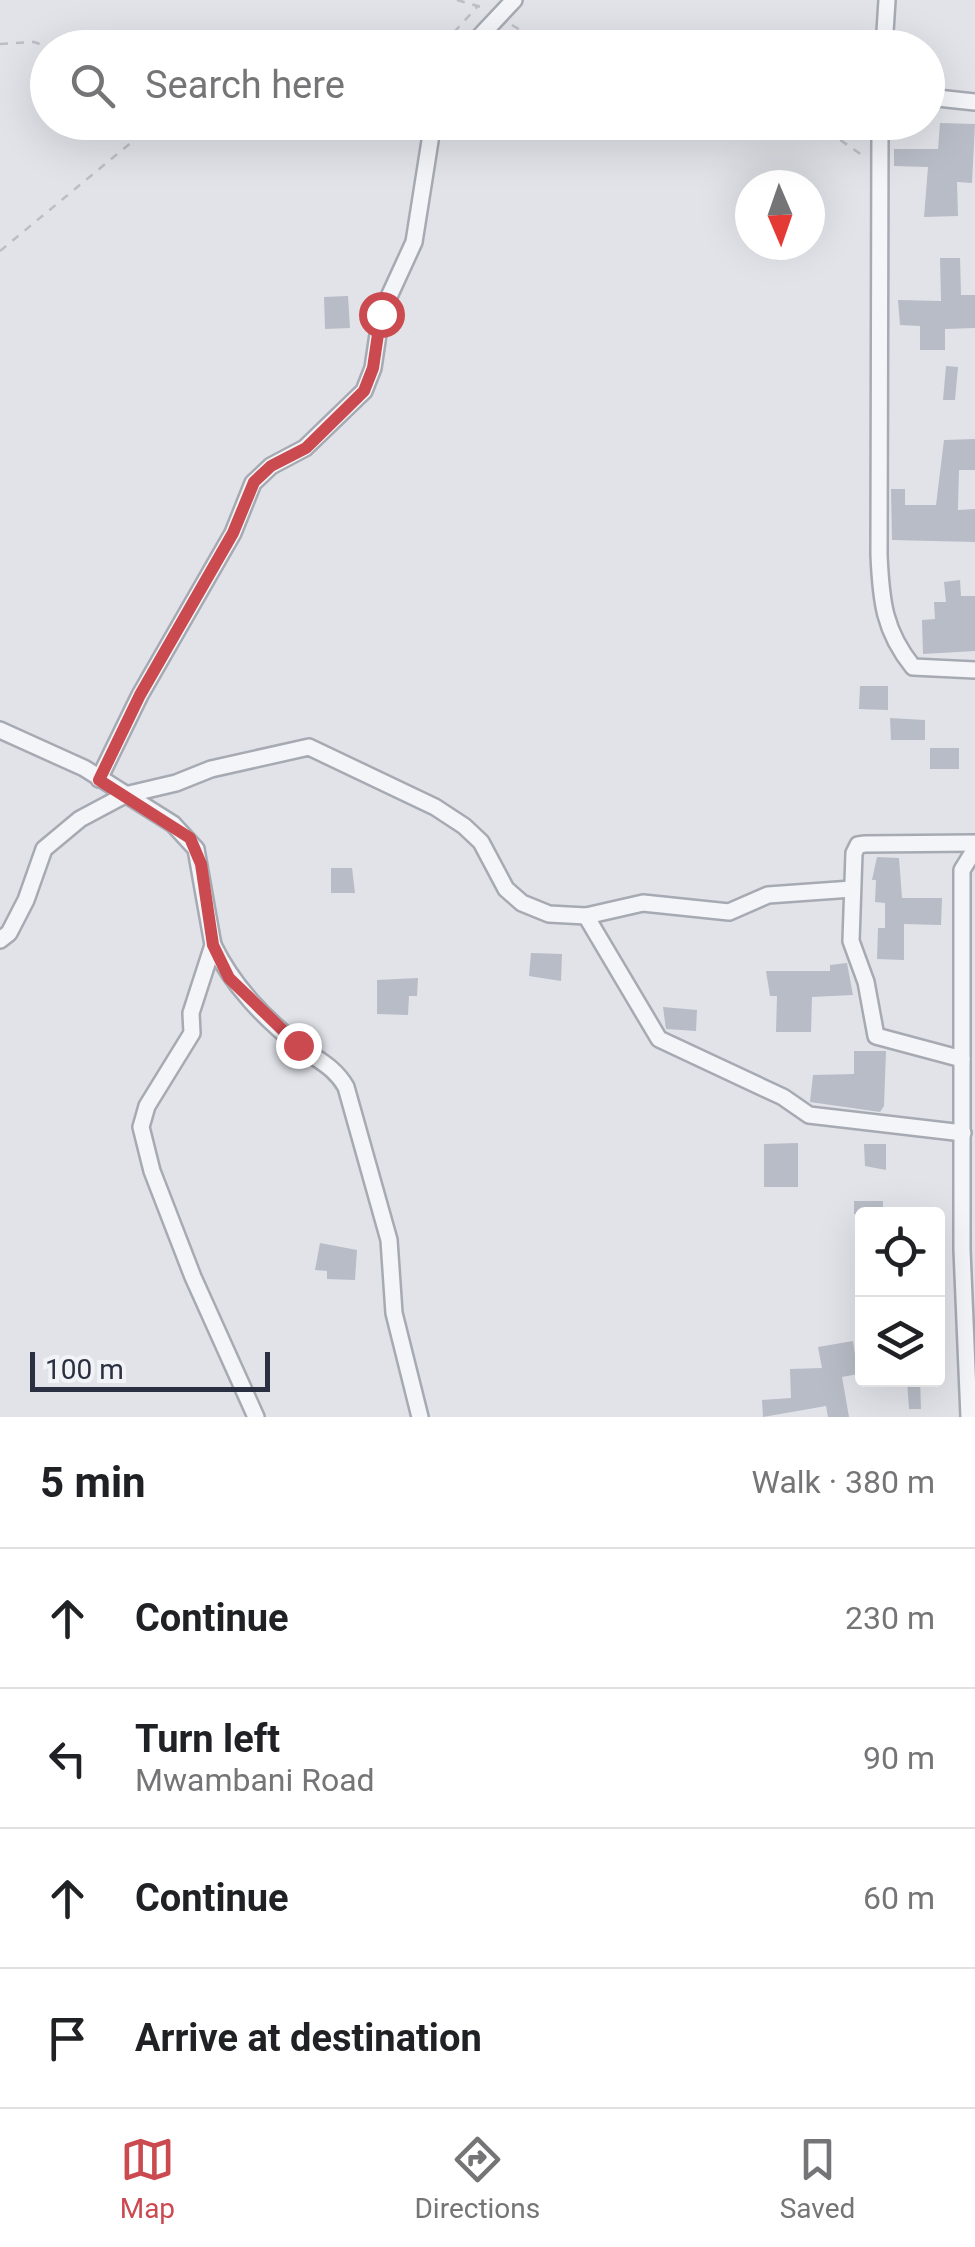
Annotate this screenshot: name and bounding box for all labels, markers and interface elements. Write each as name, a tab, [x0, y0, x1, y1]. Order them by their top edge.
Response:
search box	[30, 30, 945, 140]
icon: search	[65, 58, 120, 113]
text: Search here	[145, 63, 345, 107]
north arrow	[735, 170, 825, 260]
route start	[359, 292, 405, 338]
route end	[276, 1023, 322, 1069]
map controls	[855, 1207, 945, 1387]
button: locate	[855, 1207, 945, 1297]
button: layers	[855, 1297, 945, 1387]
scale bar	[30, 1347, 270, 1392]
text: 100 m	[45, 1353, 124, 1386]
text: 5 min	[40, 1458, 146, 1507]
text: Walk · 380 m	[752, 1463, 935, 1501]
icon: ahead	[40, 1591, 95, 1646]
text: Continue	[135, 1596, 289, 1640]
text: 230 m	[845, 1599, 935, 1637]
text: Turn left	[135, 1717, 280, 1761]
icon: left	[40, 1731, 95, 1786]
text: 90 m	[863, 1739, 935, 1777]
text: Mwambani Road	[135, 1761, 375, 1799]
icon: ahead	[40, 1871, 95, 1926]
text: Continue	[135, 1876, 289, 1920]
text: 60 m	[863, 1879, 935, 1917]
icon: arrive	[40, 2011, 95, 2066]
text: Arrive at destination	[135, 2016, 482, 2060]
tab: Map	[120, 2132, 175, 2225]
tab: Directions	[414, 2132, 540, 2225]
tab: Saved	[780, 2132, 855, 2225]

